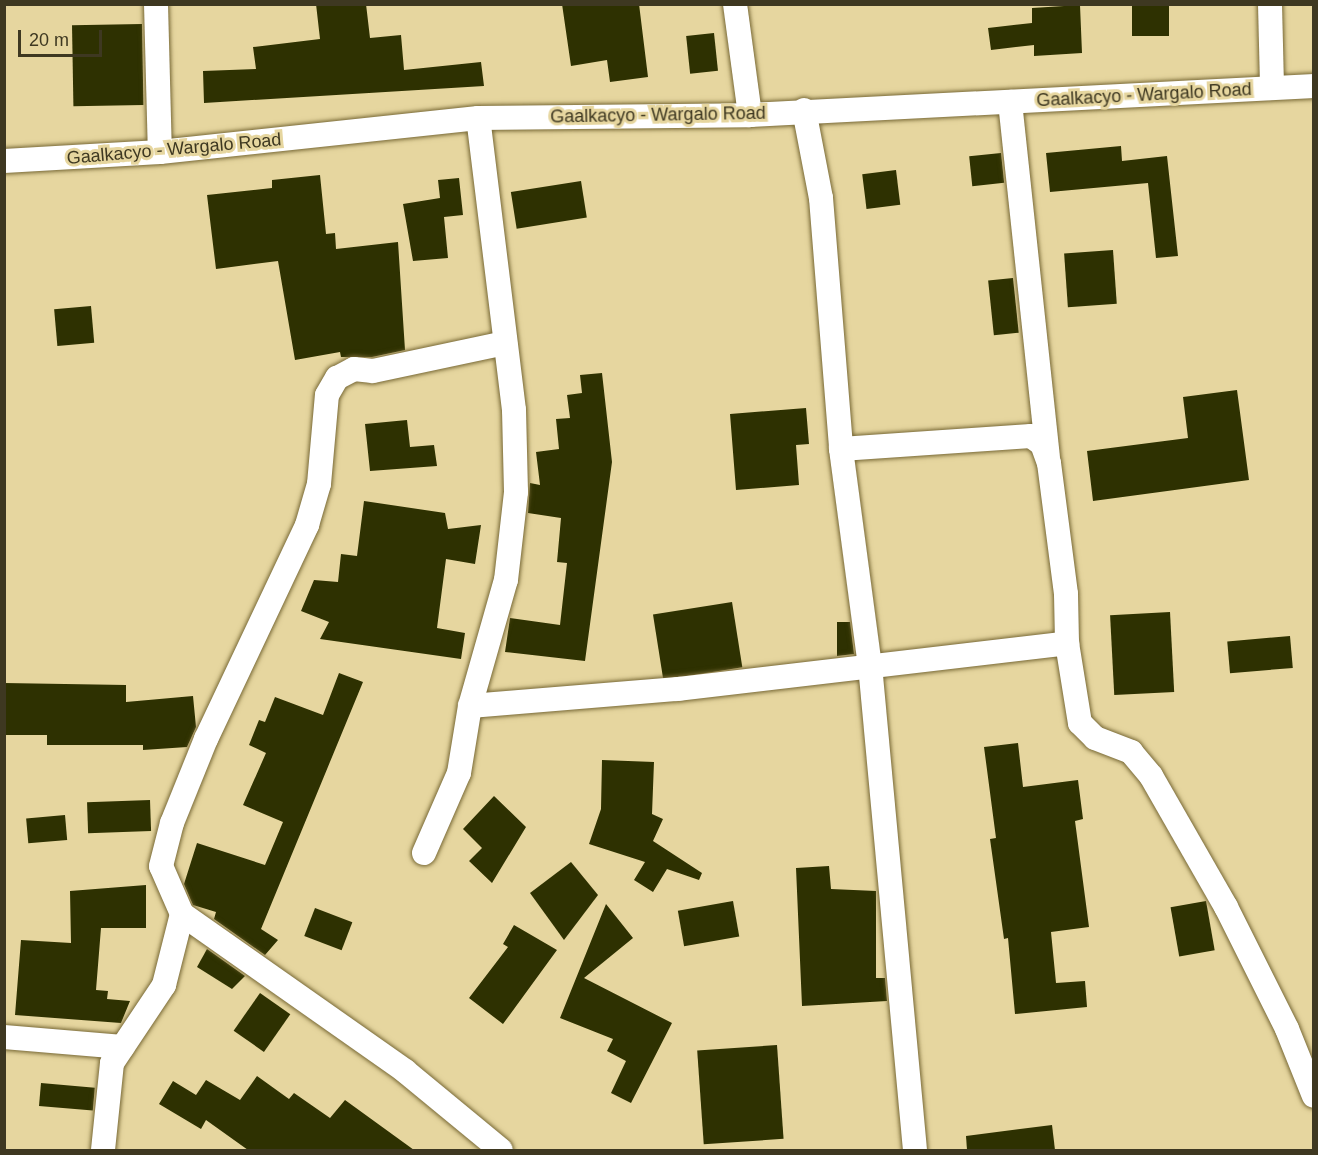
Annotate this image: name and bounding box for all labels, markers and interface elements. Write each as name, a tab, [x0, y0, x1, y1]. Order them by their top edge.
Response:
scale bar	[21, 18, 105, 56]
text: 20 m	[29, 30, 69, 50]
street label: Gaalkacyo - Wargalo Road	[1036, 79, 1252, 111]
street label: Gaalkacyo - Wargalo Road	[550, 102, 766, 128]
street label: Gaalkacyo - Wargalo Road	[66, 129, 282, 169]

